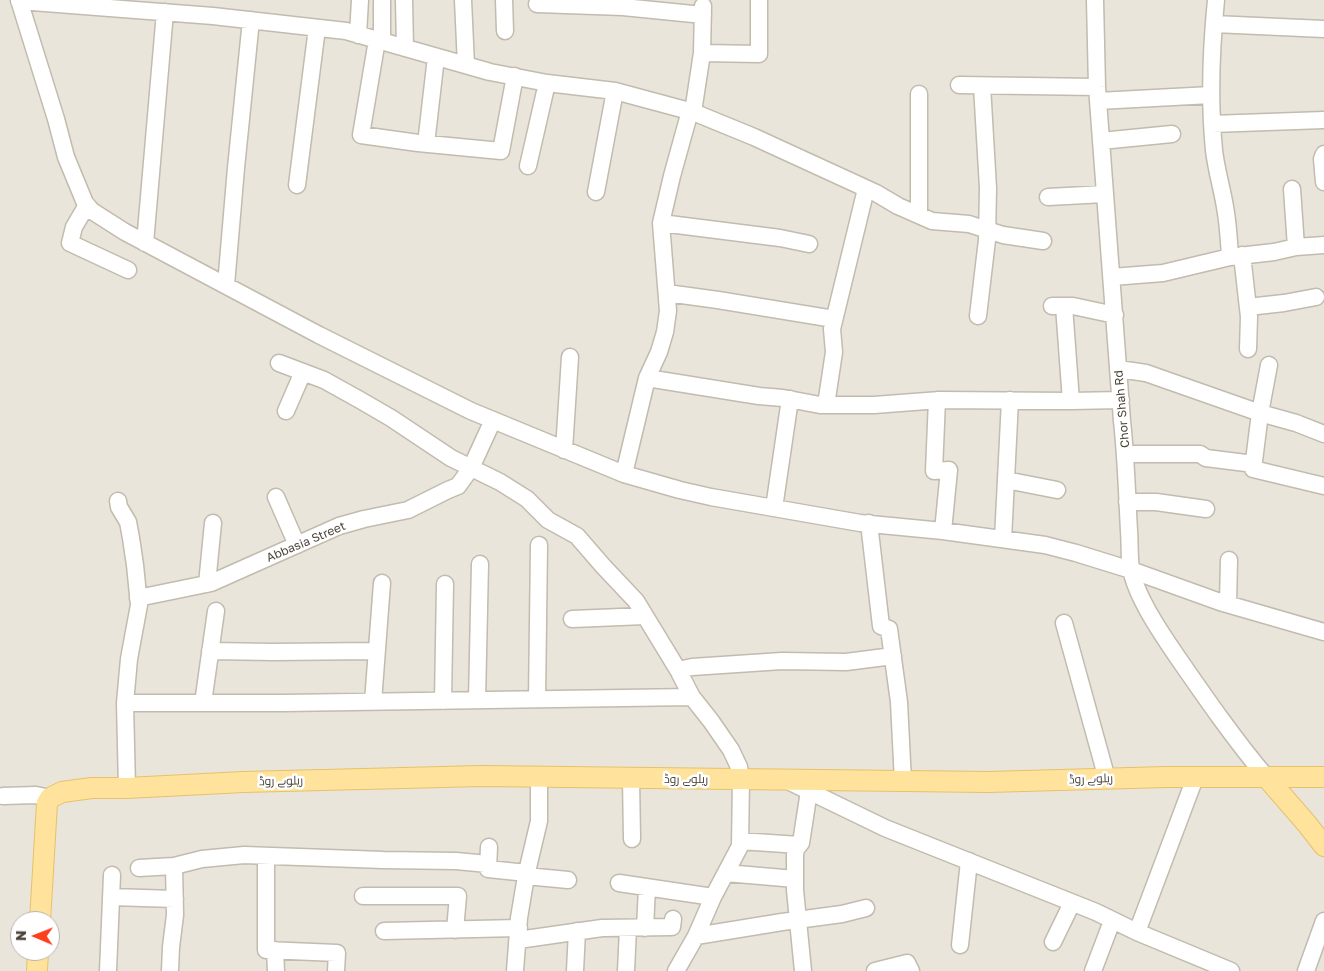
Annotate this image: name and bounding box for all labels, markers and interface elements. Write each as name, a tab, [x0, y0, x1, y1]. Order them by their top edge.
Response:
street label: Chor Shah Rd	[1111, 369, 1133, 449]
street label: Abbasia Street	[264, 519, 348, 565]
street label: ریلوے روڈ	[1069, 771, 1113, 787]
street label: ریلوے روڈ	[664, 772, 708, 786]
street label: ریلوے روڈ	[259, 773, 303, 789]
north arrow	[10, 911, 60, 961]
text: N	[12, 930, 29, 941]

